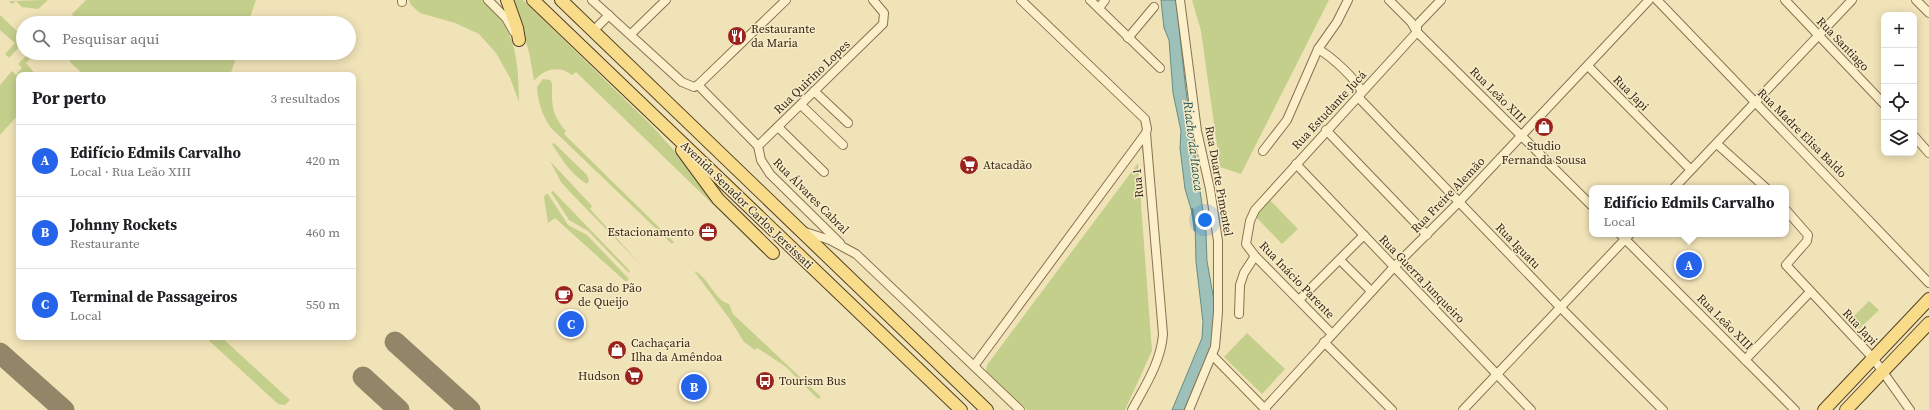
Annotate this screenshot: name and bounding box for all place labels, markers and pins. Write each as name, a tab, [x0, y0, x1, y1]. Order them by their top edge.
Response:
place label: Restaurante da Maria	[751, 21, 815, 51]
restaurant icon: Restaurante da Maria	[726, 25, 748, 47]
shop icon: Studio Fernanda Sousa	[1533, 116, 1555, 138]
place label: Studio Fernanda Sousa	[1502, 138, 1587, 168]
supermarket icon: Atacadão	[958, 154, 980, 176]
place label: Atacadão	[983, 157, 1032, 173]
office icon: Estacionamento	[697, 221, 719, 243]
place label: Estacionamento	[608, 224, 694, 240]
pin: A	[1676, 250, 1702, 280]
place label: Casa do Pão de Queijo	[578, 280, 642, 310]
cafe icon: Casa do Pão de Queijo	[553, 284, 575, 306]
pin: C	[558, 309, 584, 339]
place label: Cachaçaria Ilha da Amêndoa	[631, 335, 723, 365]
shop icon: Cachaçaria Ilha da Amêndoa	[606, 339, 628, 361]
supermarket icon: Hudson	[623, 365, 645, 387]
place label: Hudson	[578, 368, 620, 384]
bus stop icon: Tourism Bus	[754, 370, 776, 392]
pin: B	[681, 372, 707, 402]
place label: Tourism Bus	[779, 373, 846, 389]

